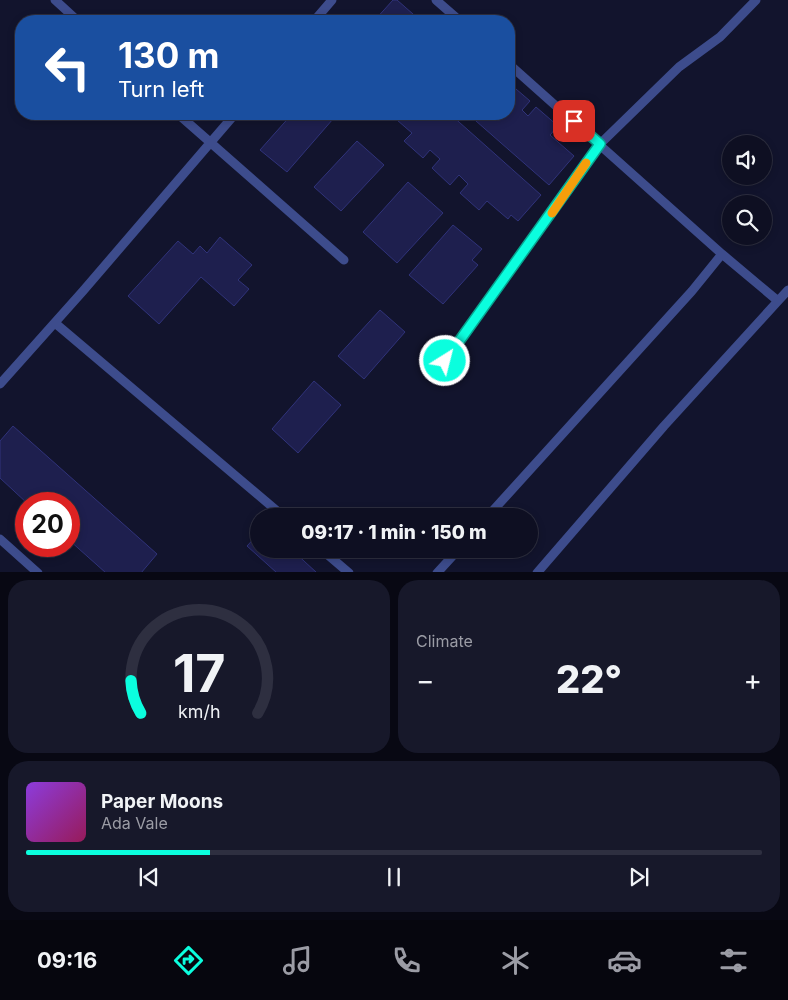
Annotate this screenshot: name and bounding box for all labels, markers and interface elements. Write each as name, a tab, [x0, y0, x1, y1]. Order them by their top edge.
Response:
text: 130 m	[118, 34, 220, 76]
icon: left	[35, 35, 100, 100]
text: Turn left	[118, 76, 204, 102]
pin	[553, 100, 595, 142]
icon: arrive	[560, 107, 588, 135]
map controls	[722, 135, 772, 245]
button: sound	[722, 135, 772, 185]
button: search	[722, 195, 772, 245]
position arrow	[418, 334, 470, 386]
speed limit sign: 20	[15, 492, 80, 557]
text: 09:17 · 1 min · 150 m	[301, 521, 487, 544]
text: Climate	[416, 631, 473, 651]
text: 17	[173, 642, 225, 705]
text: 22°	[556, 656, 622, 702]
text: −	[416, 663, 435, 697]
text: +	[743, 663, 762, 697]
text: km/h	[178, 701, 220, 722]
text: Paper Moons	[101, 790, 223, 813]
text: Ada Vale	[101, 813, 168, 833]
icon: previous	[135, 863, 163, 891]
icon: pause	[380, 863, 408, 891]
icon: next	[625, 863, 653, 891]
icon: directions	[171, 943, 206, 978]
icon: music	[280, 943, 315, 978]
icon: phone	[389, 943, 424, 978]
icon: climate	[498, 943, 533, 978]
icon: car	[607, 943, 642, 978]
icon: filters	[716, 943, 751, 978]
text: 09:16	[37, 947, 97, 973]

